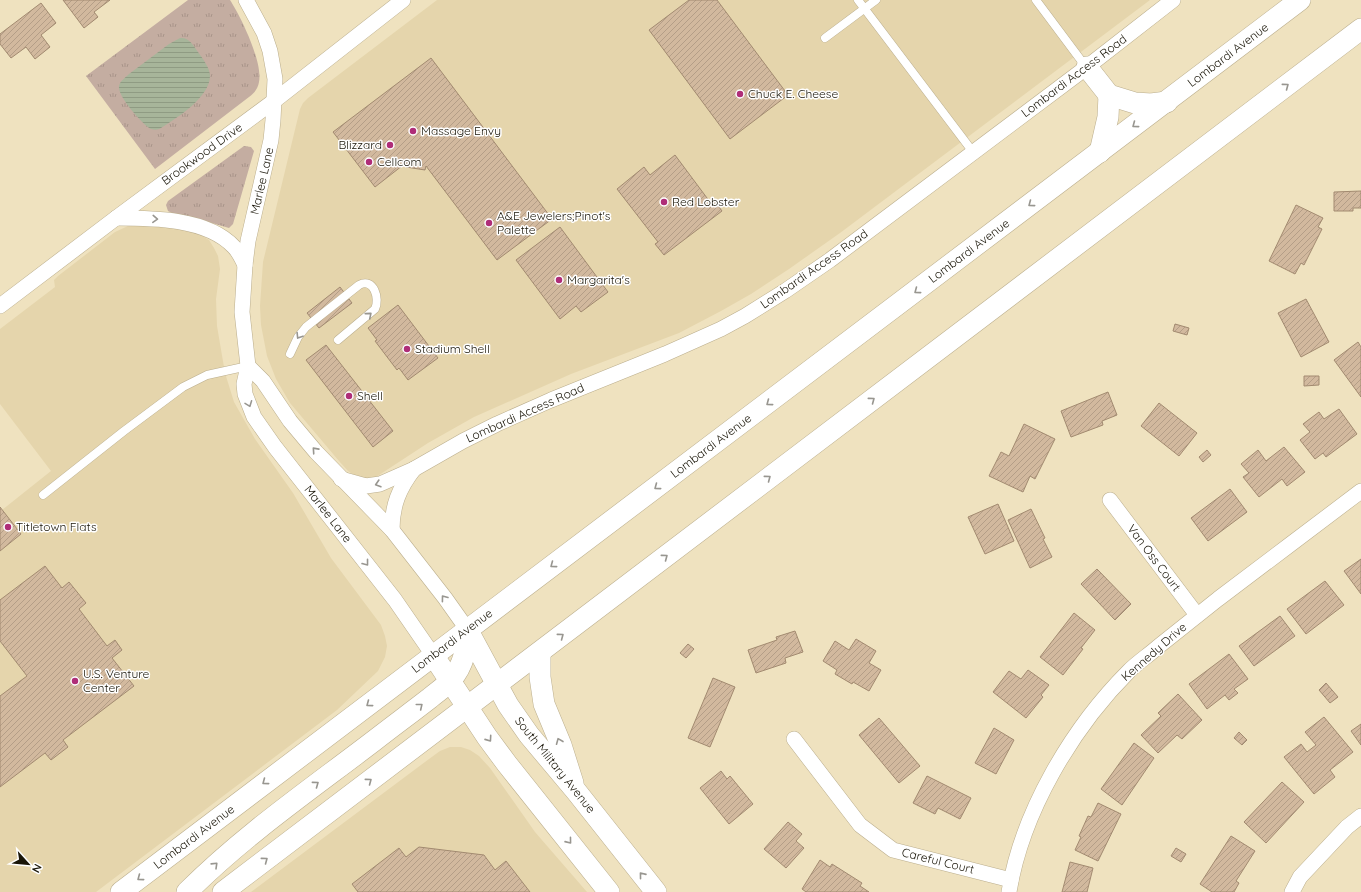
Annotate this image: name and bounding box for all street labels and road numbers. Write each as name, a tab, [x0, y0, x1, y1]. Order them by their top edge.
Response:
street label: Lombardi Avenue	[1184, 19, 1271, 90]
street label: Lombardi Access Road	[1018, 31, 1129, 120]
street label: Brookwood Drive	[158, 119, 245, 188]
street label: Marlee Lane	[246, 146, 277, 216]
street label: Lombardi Avenue	[925, 215, 1012, 286]
street label: Lombardi Access Road	[757, 226, 870, 311]
street label: Lombardi Access Road	[463, 380, 586, 445]
street label: Lombardi Avenue	[667, 410, 754, 481]
street label: Marlee Lane	[301, 482, 356, 546]
street label: Van Oss Court	[1124, 521, 1184, 594]
street label: Lombardi Avenue	[408, 605, 495, 676]
street label: Kennedy Drive	[1118, 619, 1190, 684]
street label: South Military Avenue	[512, 713, 599, 816]
street label: Lombardi Avenue	[150, 801, 237, 872]
street label: Careful Court	[900, 844, 976, 877]

